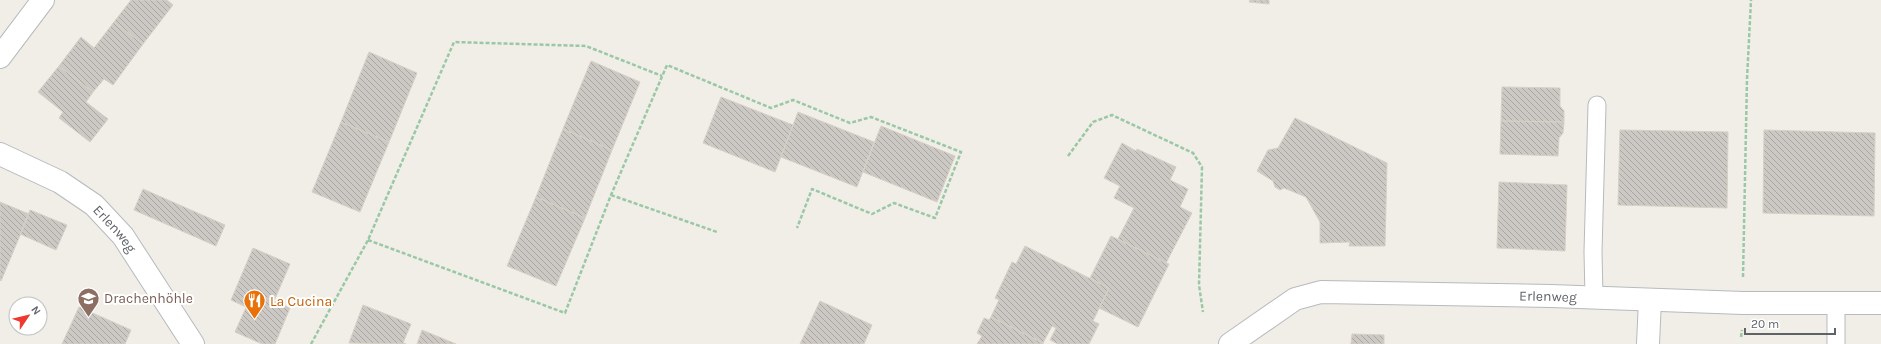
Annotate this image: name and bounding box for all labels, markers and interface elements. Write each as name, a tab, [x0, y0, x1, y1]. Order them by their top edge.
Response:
street label: Erlenweg	[89, 202, 140, 256]
school or university icon: Drachenhöhle	[76, 285, 102, 318]
street label: Erlenweg	[1519, 287, 1577, 306]
restaurant icon: La Cucina	[242, 288, 268, 321]
place label: Drachenhöhle	[104, 290, 193, 307]
place label: La Cucina	[270, 293, 332, 310]
north arrow	[8, 296, 48, 336]
text: N	[28, 304, 43, 318]
scale bar	[1745, 310, 1835, 336]
text: 20 m	[1751, 317, 1779, 331]

